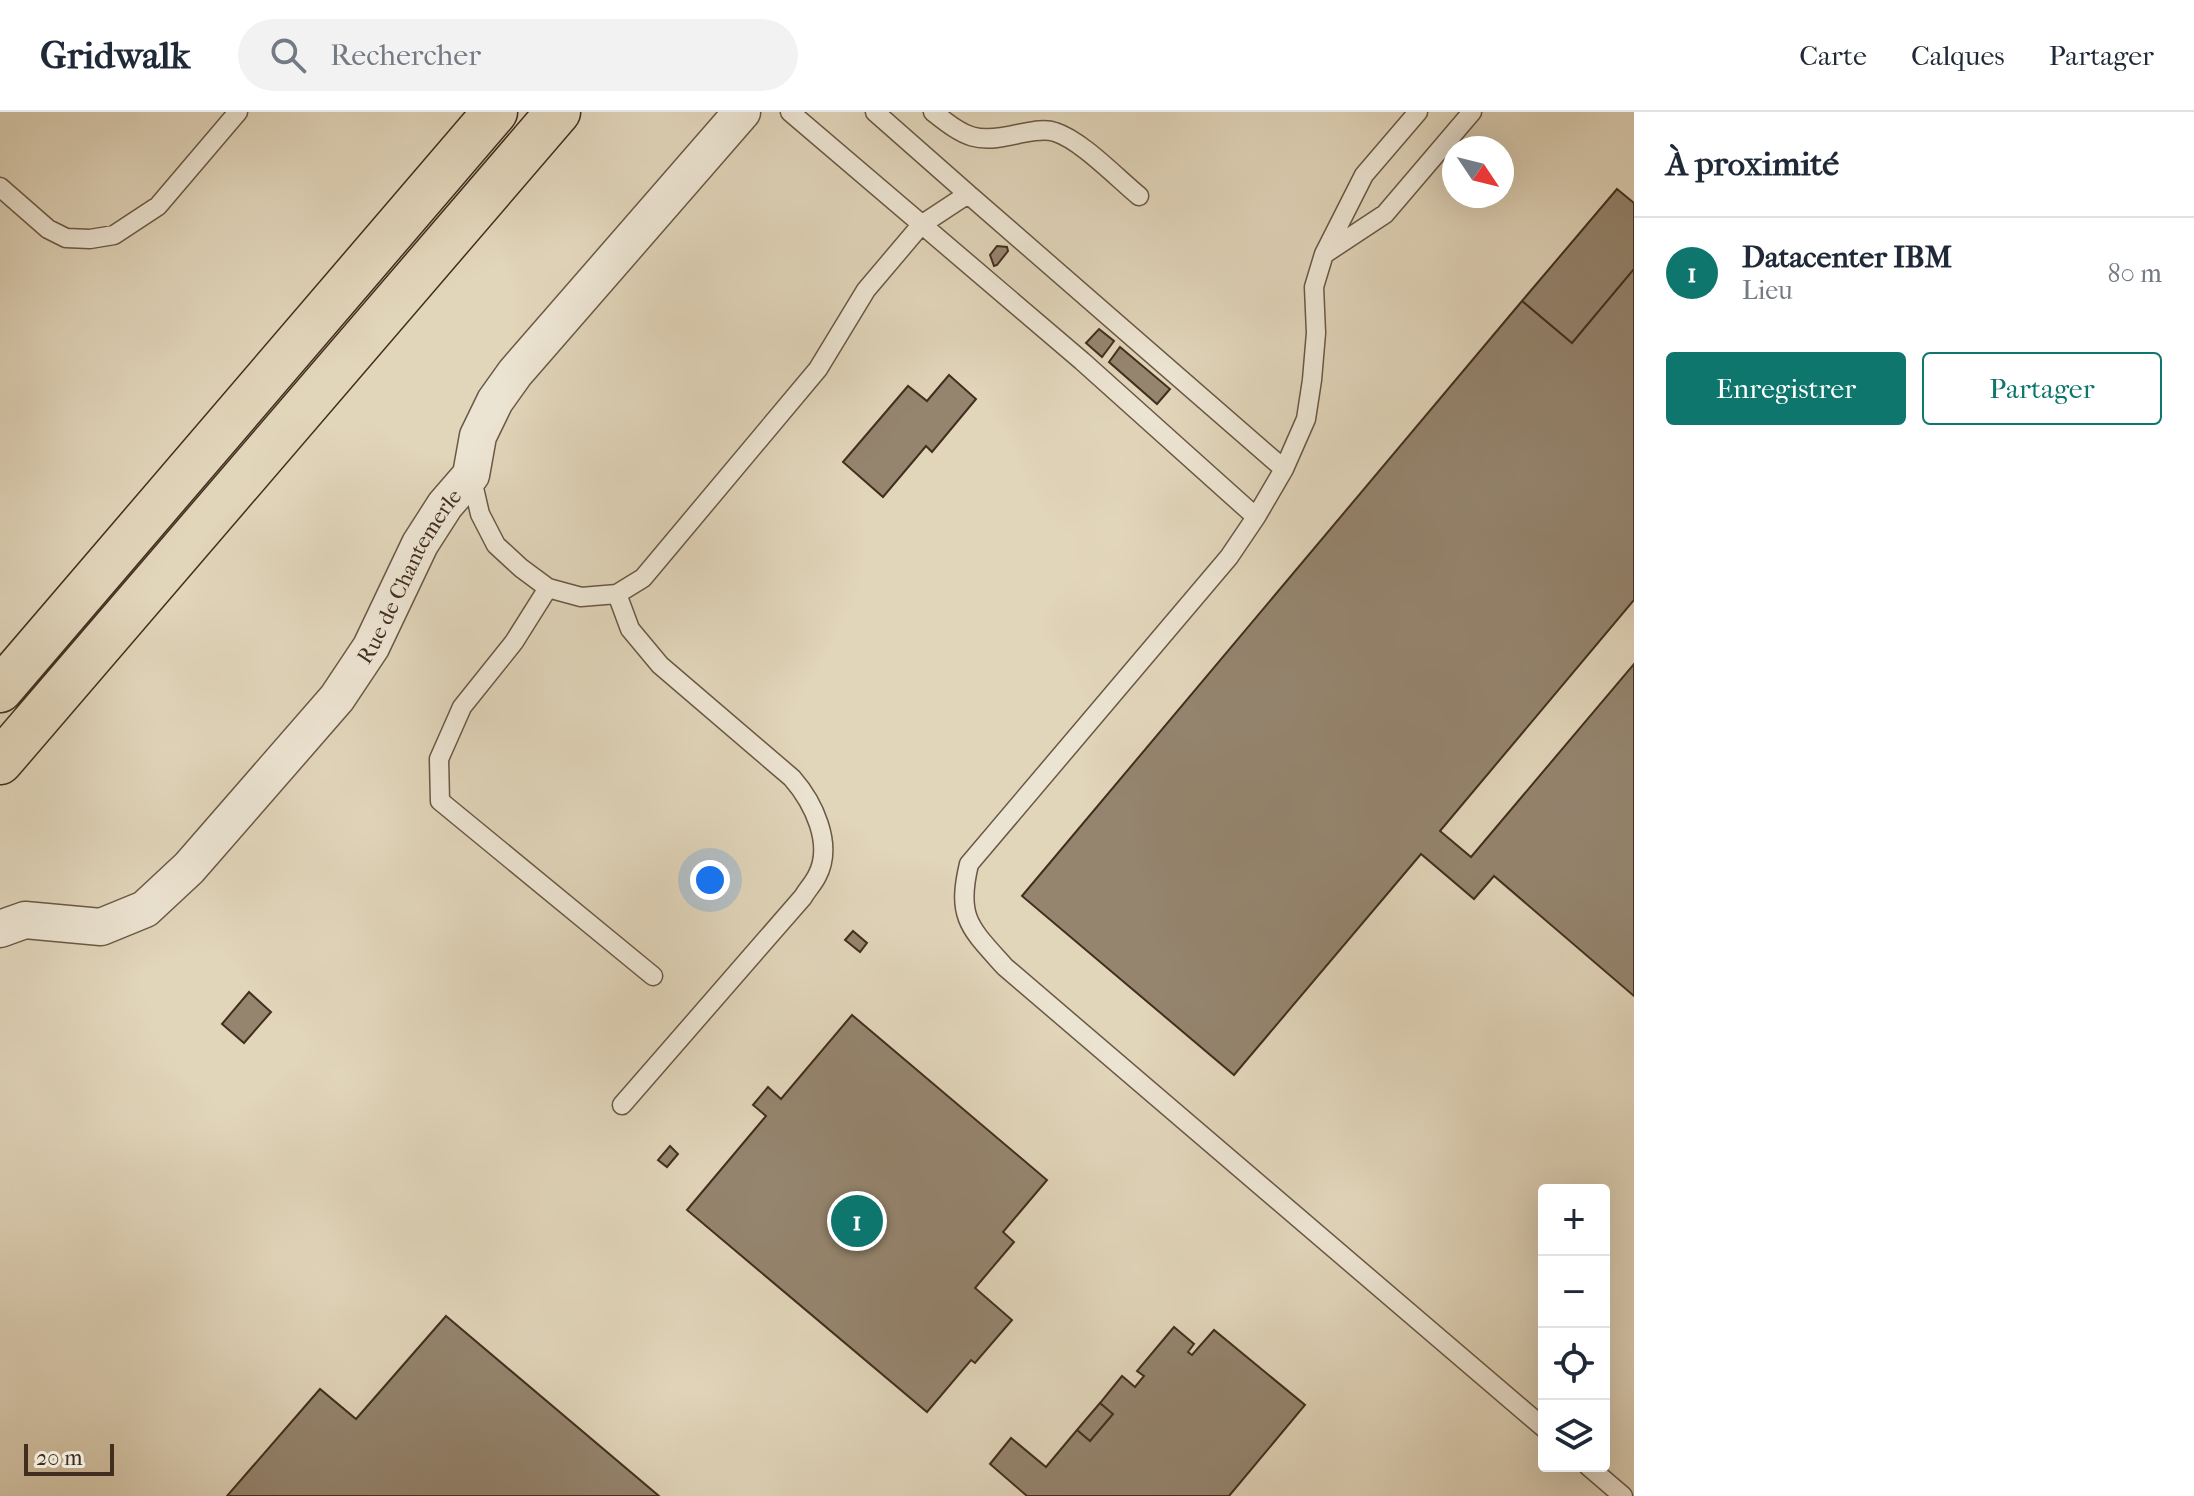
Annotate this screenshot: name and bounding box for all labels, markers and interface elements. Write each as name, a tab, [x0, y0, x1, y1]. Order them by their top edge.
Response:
search box	[238, 19, 798, 91]
text: Gridwalk	[40, 33, 190, 78]
icon: search	[266, 33, 310, 77]
text: Rechercher	[330, 38, 481, 73]
text: Carte	[1799, 39, 1867, 72]
text: Calques	[1911, 39, 2005, 72]
text: Partager	[2049, 39, 2154, 72]
north arrow	[1442, 136, 1514, 208]
text: À proximité	[1666, 144, 1839, 184]
text: Datacenter IBM	[1742, 240, 1952, 275]
text: 1	[1687, 258, 1697, 289]
text: 80 m	[2107, 258, 2162, 289]
text: Lieu	[1742, 275, 1793, 306]
button: Enregistrer	[1666, 352, 1906, 425]
button: Partager	[1922, 352, 2162, 425]
street label: Rue de Chantemerle	[352, 484, 467, 669]
your location	[690, 860, 730, 900]
map controls	[1538, 1184, 1610, 1472]
button: +	[1538, 1184, 1610, 1256]
pin: 1	[831, 1191, 883, 1251]
button: −	[1538, 1256, 1610, 1328]
button: locate	[1538, 1328, 1610, 1400]
button: layers	[1538, 1400, 1610, 1472]
scale bar	[24, 1440, 114, 1476]
text: 20 m	[36, 1445, 82, 1471]

